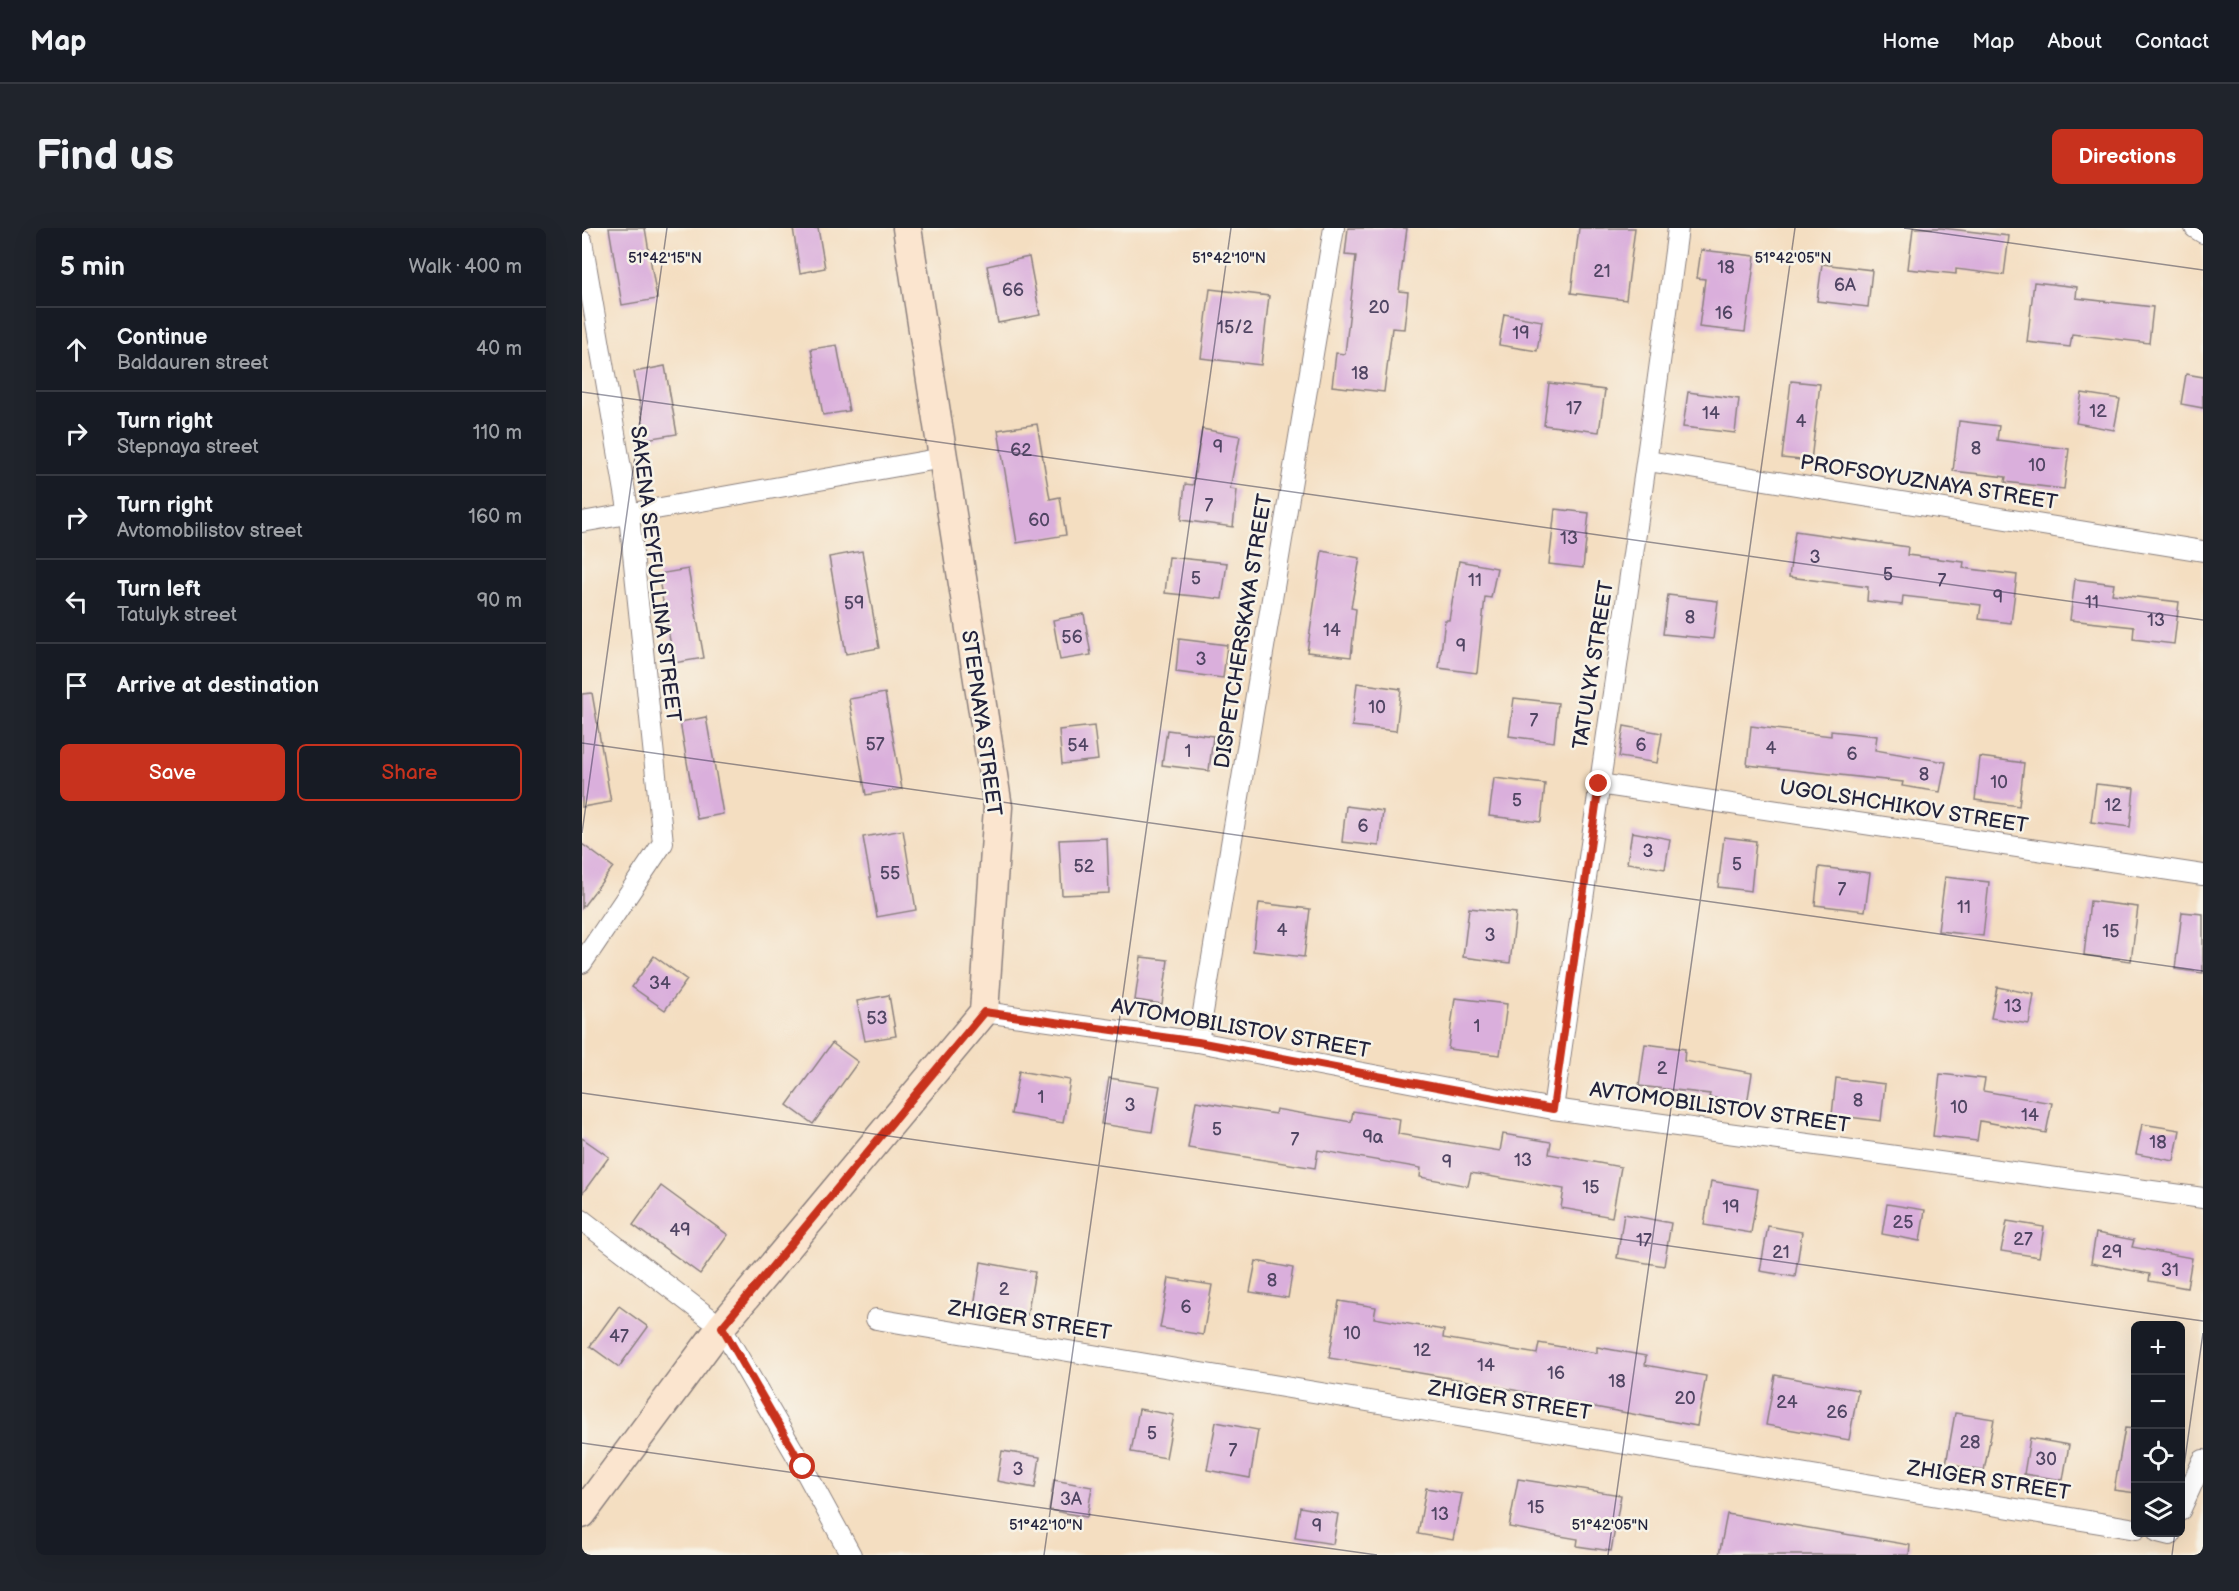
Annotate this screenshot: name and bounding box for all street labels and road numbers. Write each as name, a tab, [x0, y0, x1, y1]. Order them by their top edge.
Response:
street label: SAKENA SEYFULLINA STREET	[625, 425, 686, 724]
street label: PROFSOYUZNAYA STREET	[1798, 450, 2060, 515]
street label: DISPETCHERSKAYA STREET	[1209, 492, 1278, 770]
street label: TATULYK STREET	[1568, 579, 1619, 751]
street label: STEPNAYA STREET	[956, 629, 1007, 818]
street label: UGOLSHCHIKOV STREET	[1778, 774, 2030, 839]
street label: AVTOMOBILISTOV STREET	[1109, 993, 1373, 1064]
street label: AVTOMOBILISTOV STREET	[1588, 1077, 1852, 1138]
street label: ZHIGER STREET	[946, 1295, 1114, 1346]
street label: ZHIGER STREET	[1426, 1375, 1594, 1426]
street label: ZHIGER STREET	[1905, 1455, 2073, 1506]

